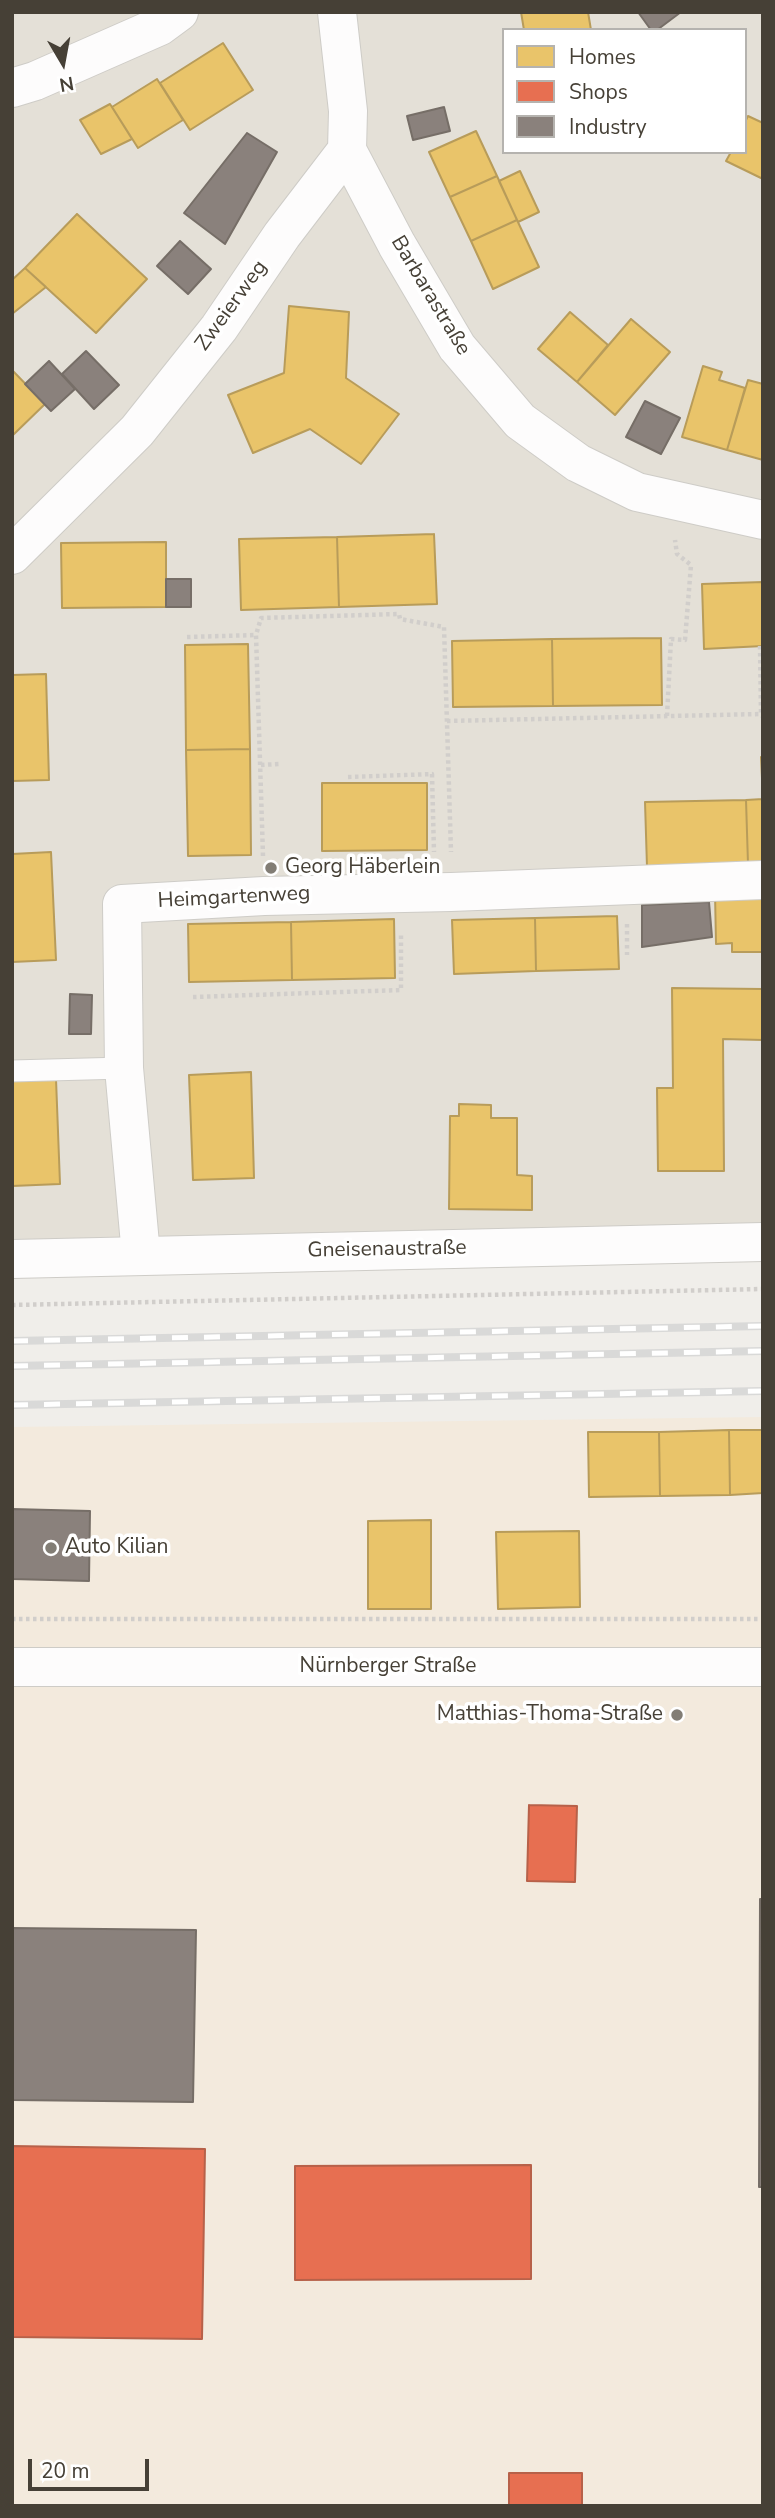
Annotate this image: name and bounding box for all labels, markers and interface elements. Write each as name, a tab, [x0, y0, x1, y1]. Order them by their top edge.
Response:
north arrow	[28, 28, 98, 98]
legend	[502, 28, 747, 154]
text: Homes	[569, 43, 636, 71]
text: N	[57, 70, 76, 98]
text: Shops	[569, 78, 628, 106]
text: Industry	[569, 113, 647, 141]
street label: Barbarastraße	[385, 232, 475, 360]
street label: Zweierweg	[191, 256, 273, 356]
place label: Georg Häberlein	[285, 855, 440, 881]
marker: Georg Häberlein	[263, 860, 279, 876]
street label: Heimgartenweg	[157, 881, 311, 915]
street label: Gneisenaustraße	[307, 1236, 467, 1264]
place label: Auto Kilian	[65, 1535, 169, 1561]
marker: Auto Kilian	[43, 1540, 59, 1556]
street label: Nürnberger Straße	[300, 1654, 476, 1680]
place label: Matthias-Thoma-Straße	[437, 1702, 663, 1728]
marker: Matthias-Thoma-Straße	[669, 1707, 685, 1723]
scale bar	[32, 2444, 152, 2488]
text: 20 m	[41, 2457, 90, 2485]

